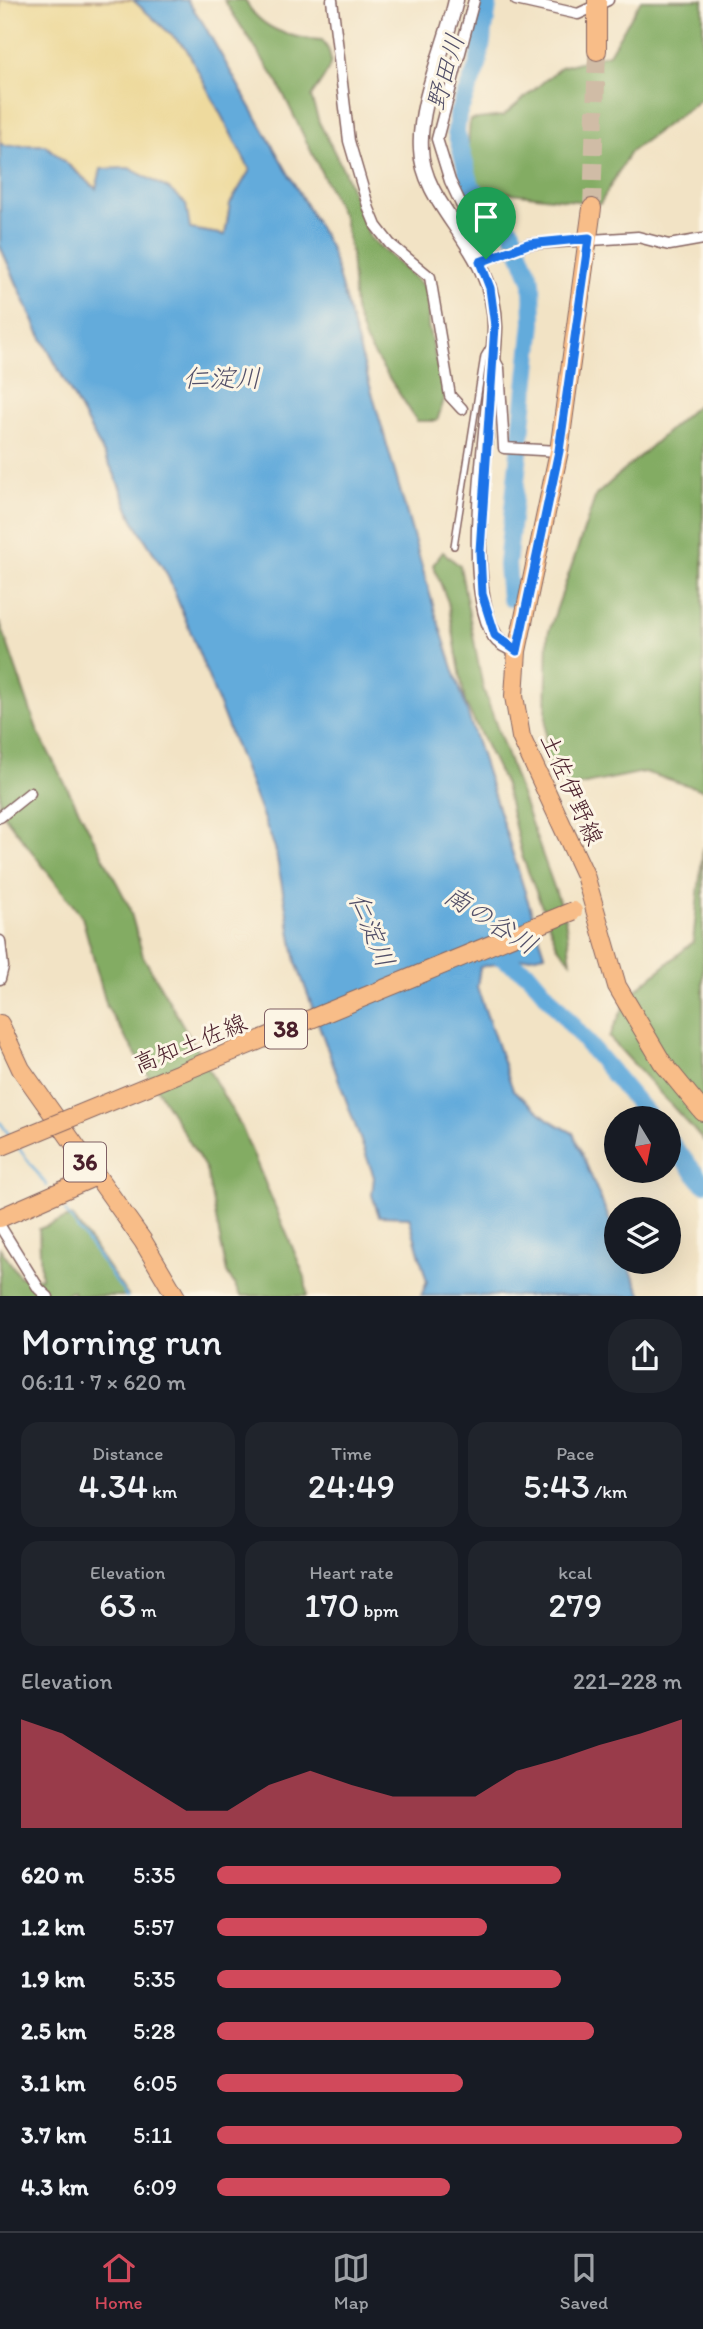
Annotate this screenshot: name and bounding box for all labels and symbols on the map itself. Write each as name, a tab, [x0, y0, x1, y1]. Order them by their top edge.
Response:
water label: 野田川	[419, 30, 471, 114]
pin	[456, 187, 516, 259]
water label: 仁淀川	[183, 362, 261, 394]
street label: 土佐伊野線	[534, 728, 610, 850]
water label: 南の谷川	[438, 879, 544, 961]
water label: 仁淀川	[342, 888, 402, 972]
street label: 高知土佐線	[129, 1007, 251, 1079]
road number: 38	[265, 1010, 307, 1048]
north arrow	[604, 1106, 681, 1183]
road number: 36	[64, 1142, 106, 1182]

